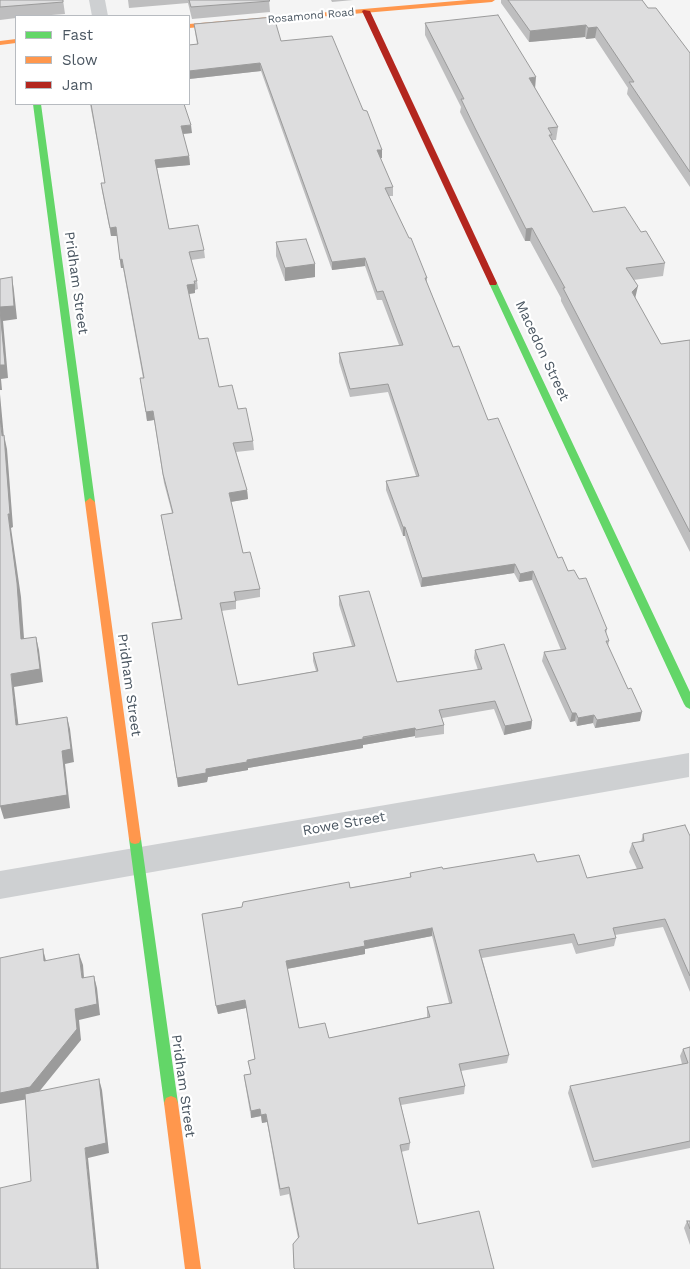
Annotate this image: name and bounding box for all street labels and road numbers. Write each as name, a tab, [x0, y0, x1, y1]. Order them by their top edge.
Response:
street label: Rosamond Road	[267, 6, 355, 26]
street label: Pridham Street	[60, 231, 92, 335]
street label: Macedon Street	[511, 298, 573, 404]
street label: Pridham Street	[113, 633, 145, 737]
street label: Rowe Street	[301, 808, 387, 840]
street label: Pridham Street	[167, 1034, 199, 1138]

